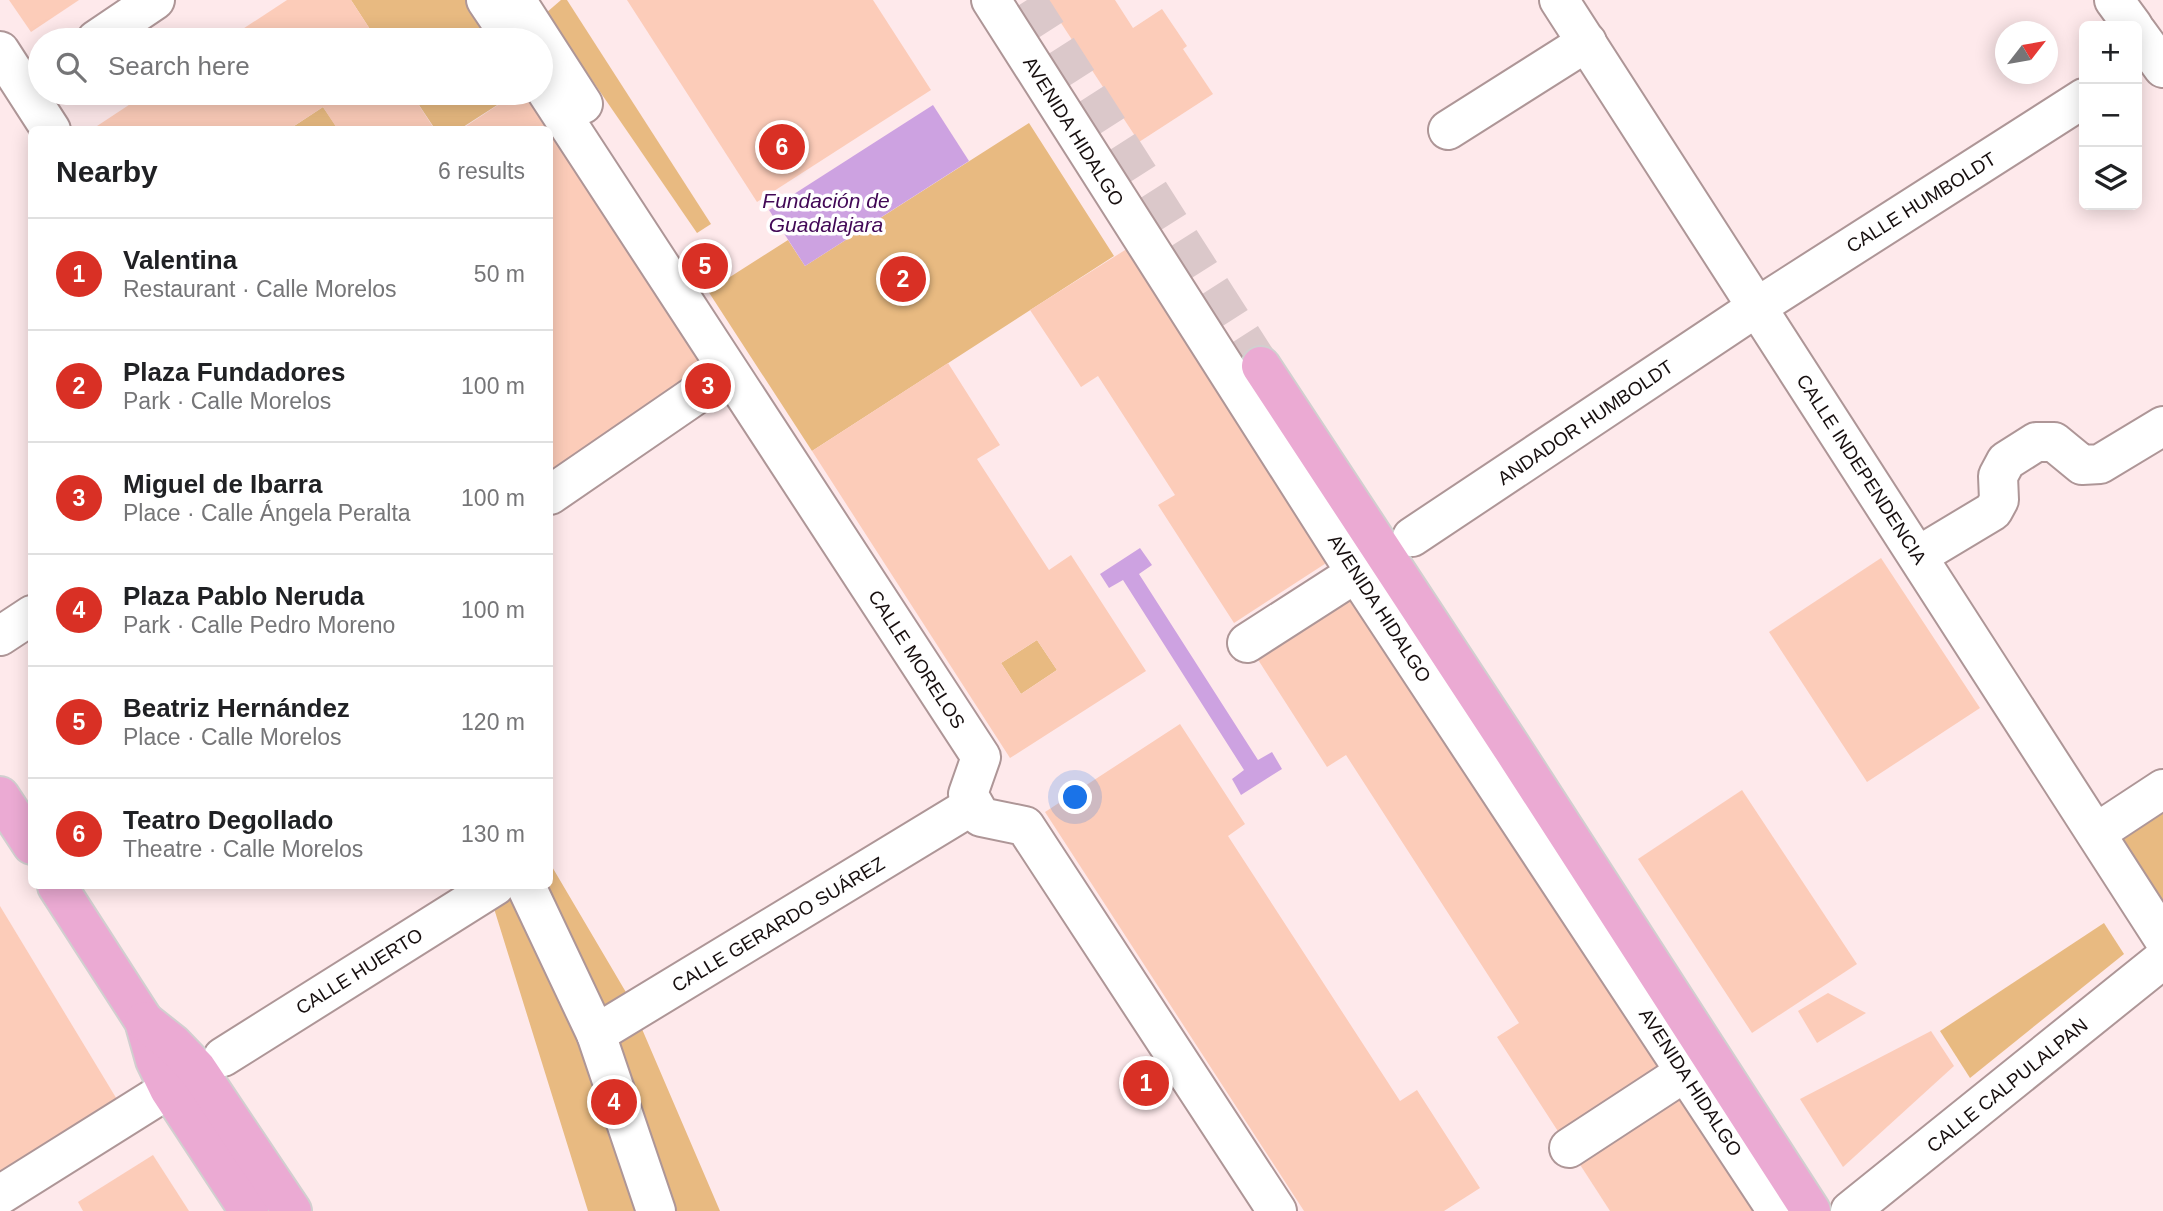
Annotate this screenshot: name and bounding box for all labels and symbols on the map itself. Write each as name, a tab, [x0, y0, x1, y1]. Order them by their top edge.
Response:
north arrow	[1995, 21, 2058, 84]
street label: AVENIDA HIDALGO	[1019, 53, 1128, 210]
pin: 6	[759, 121, 805, 173]
street label: CALLE HUMBOLDT	[1843, 148, 2000, 257]
water label: Fundación de Guadalajara	[762, 189, 890, 236]
pin: 5	[682, 240, 728, 292]
pin: 2	[880, 253, 926, 305]
street label: ANDADOR HUMBOLDT	[1494, 356, 1677, 489]
pin: 3	[685, 360, 731, 412]
street label: CALLE INDEPENDENCIA	[1792, 371, 1931, 568]
street label: AVENIDA HIDALGO	[1324, 531, 1435, 686]
street label: CALLE MORELOS	[864, 586, 969, 732]
your location	[1058, 780, 1092, 814]
street label: CALLE GERARDO SUÁREZ	[668, 852, 889, 996]
street label: CALLE HUERTO	[292, 924, 426, 1019]
street label: AVENIDA HIDALGO	[1635, 1005, 1746, 1160]
street label: CALLE CALPULALPAN	[1923, 1014, 2092, 1157]
pin: 1	[1123, 1057, 1169, 1109]
pin: 4	[591, 1076, 637, 1128]

